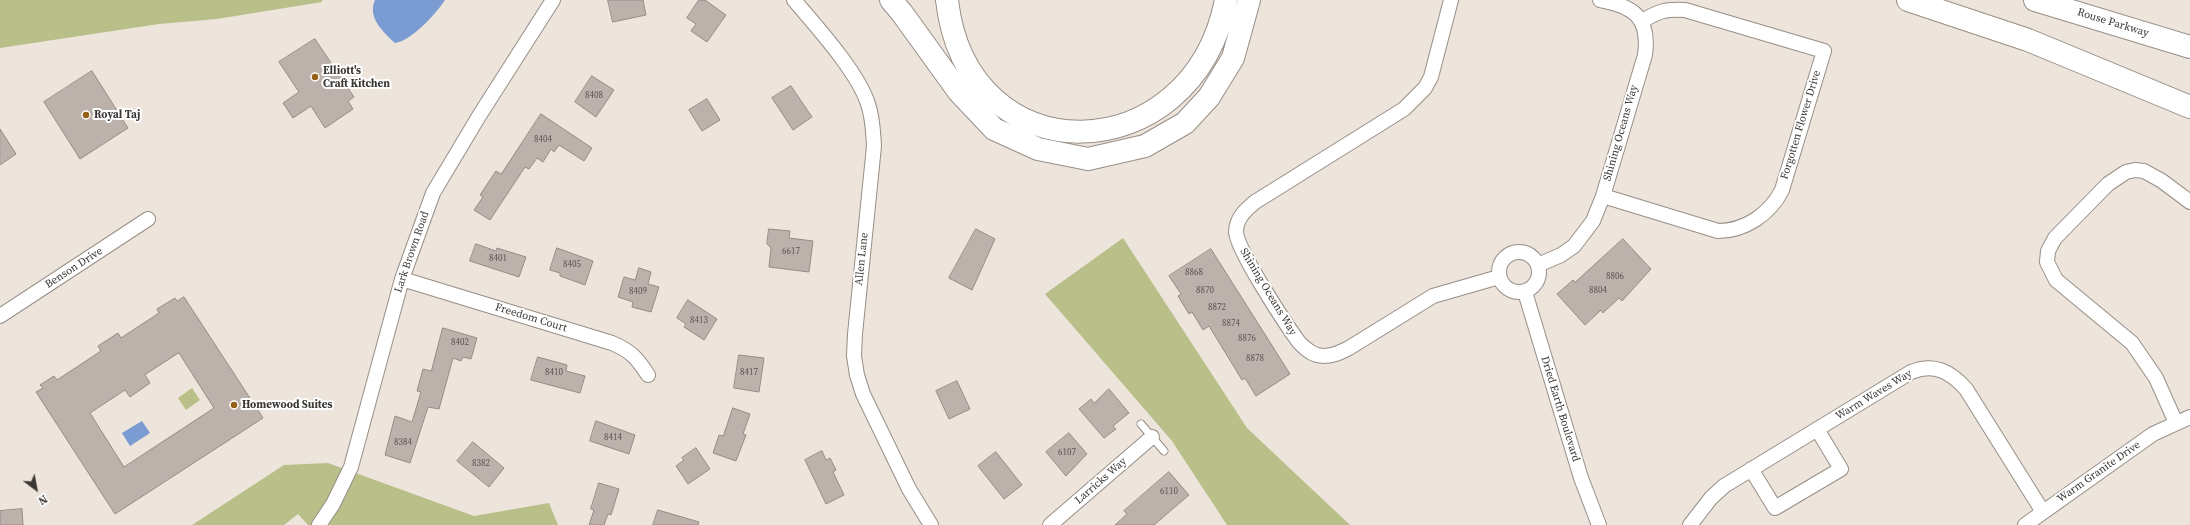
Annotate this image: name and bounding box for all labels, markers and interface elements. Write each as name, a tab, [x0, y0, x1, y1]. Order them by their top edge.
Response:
street label: Rouse Parkway	[2076, 6, 2150, 40]
place label: Elliott's Craft Kitchen	[323, 64, 390, 90]
street label: Forgotten Flower Drive	[1778, 69, 1824, 181]
marker: Elliott's Craft Kitchen	[310, 72, 320, 82]
street label: Shining Oceans Way	[1601, 83, 1641, 183]
house number: 8408	[585, 91, 603, 101]
place label: Royal Taj	[94, 108, 140, 122]
marker: Royal Taj	[81, 110, 91, 120]
house number: 8404	[534, 135, 552, 145]
street label: Lark Brown Road	[392, 210, 432, 294]
street label: Allen Lane	[853, 232, 871, 286]
street label: Benson Drive	[43, 245, 105, 291]
street label: Shining Oceans Way	[1237, 246, 1299, 338]
house number: 6617	[782, 247, 800, 257]
house number: 8401	[489, 254, 507, 264]
house number: 8405	[563, 260, 581, 270]
house number: 8868	[1185, 268, 1203, 278]
house number: 8806	[1606, 272, 1624, 282]
house number: 8870	[1196, 286, 1214, 296]
house number: 8804	[1589, 286, 1607, 296]
house number: 8409	[629, 287, 647, 297]
street label: Freedom Court	[494, 301, 568, 335]
house number: 8872	[1208, 303, 1226, 313]
house number: 8413	[690, 316, 708, 326]
house number: 8874	[1222, 319, 1240, 329]
house number: 8876	[1238, 334, 1256, 344]
house number: 8402	[451, 338, 469, 348]
house number: 8878	[1246, 354, 1264, 364]
street label: Dried Earth Boulevard	[1538, 355, 1582, 463]
street label: Warm Waves Way	[1833, 367, 1915, 423]
house number: 8410	[545, 368, 563, 378]
house number: 8417	[740, 368, 758, 378]
place label: Homewood Suites	[242, 398, 332, 412]
marker: Homewood Suites	[229, 400, 239, 410]
house number: 8414	[604, 433, 622, 443]
house number: 8384	[394, 438, 412, 448]
street label: Warm Granite Drive	[2055, 438, 2143, 506]
house number: 6107	[1058, 448, 1076, 458]
street label: Larricks Way	[1072, 455, 1130, 507]
house number: 8382	[472, 459, 490, 469]
north arrow	[16, 469, 56, 509]
house number: 6110	[1160, 487, 1178, 497]
text: N	[35, 491, 50, 508]

